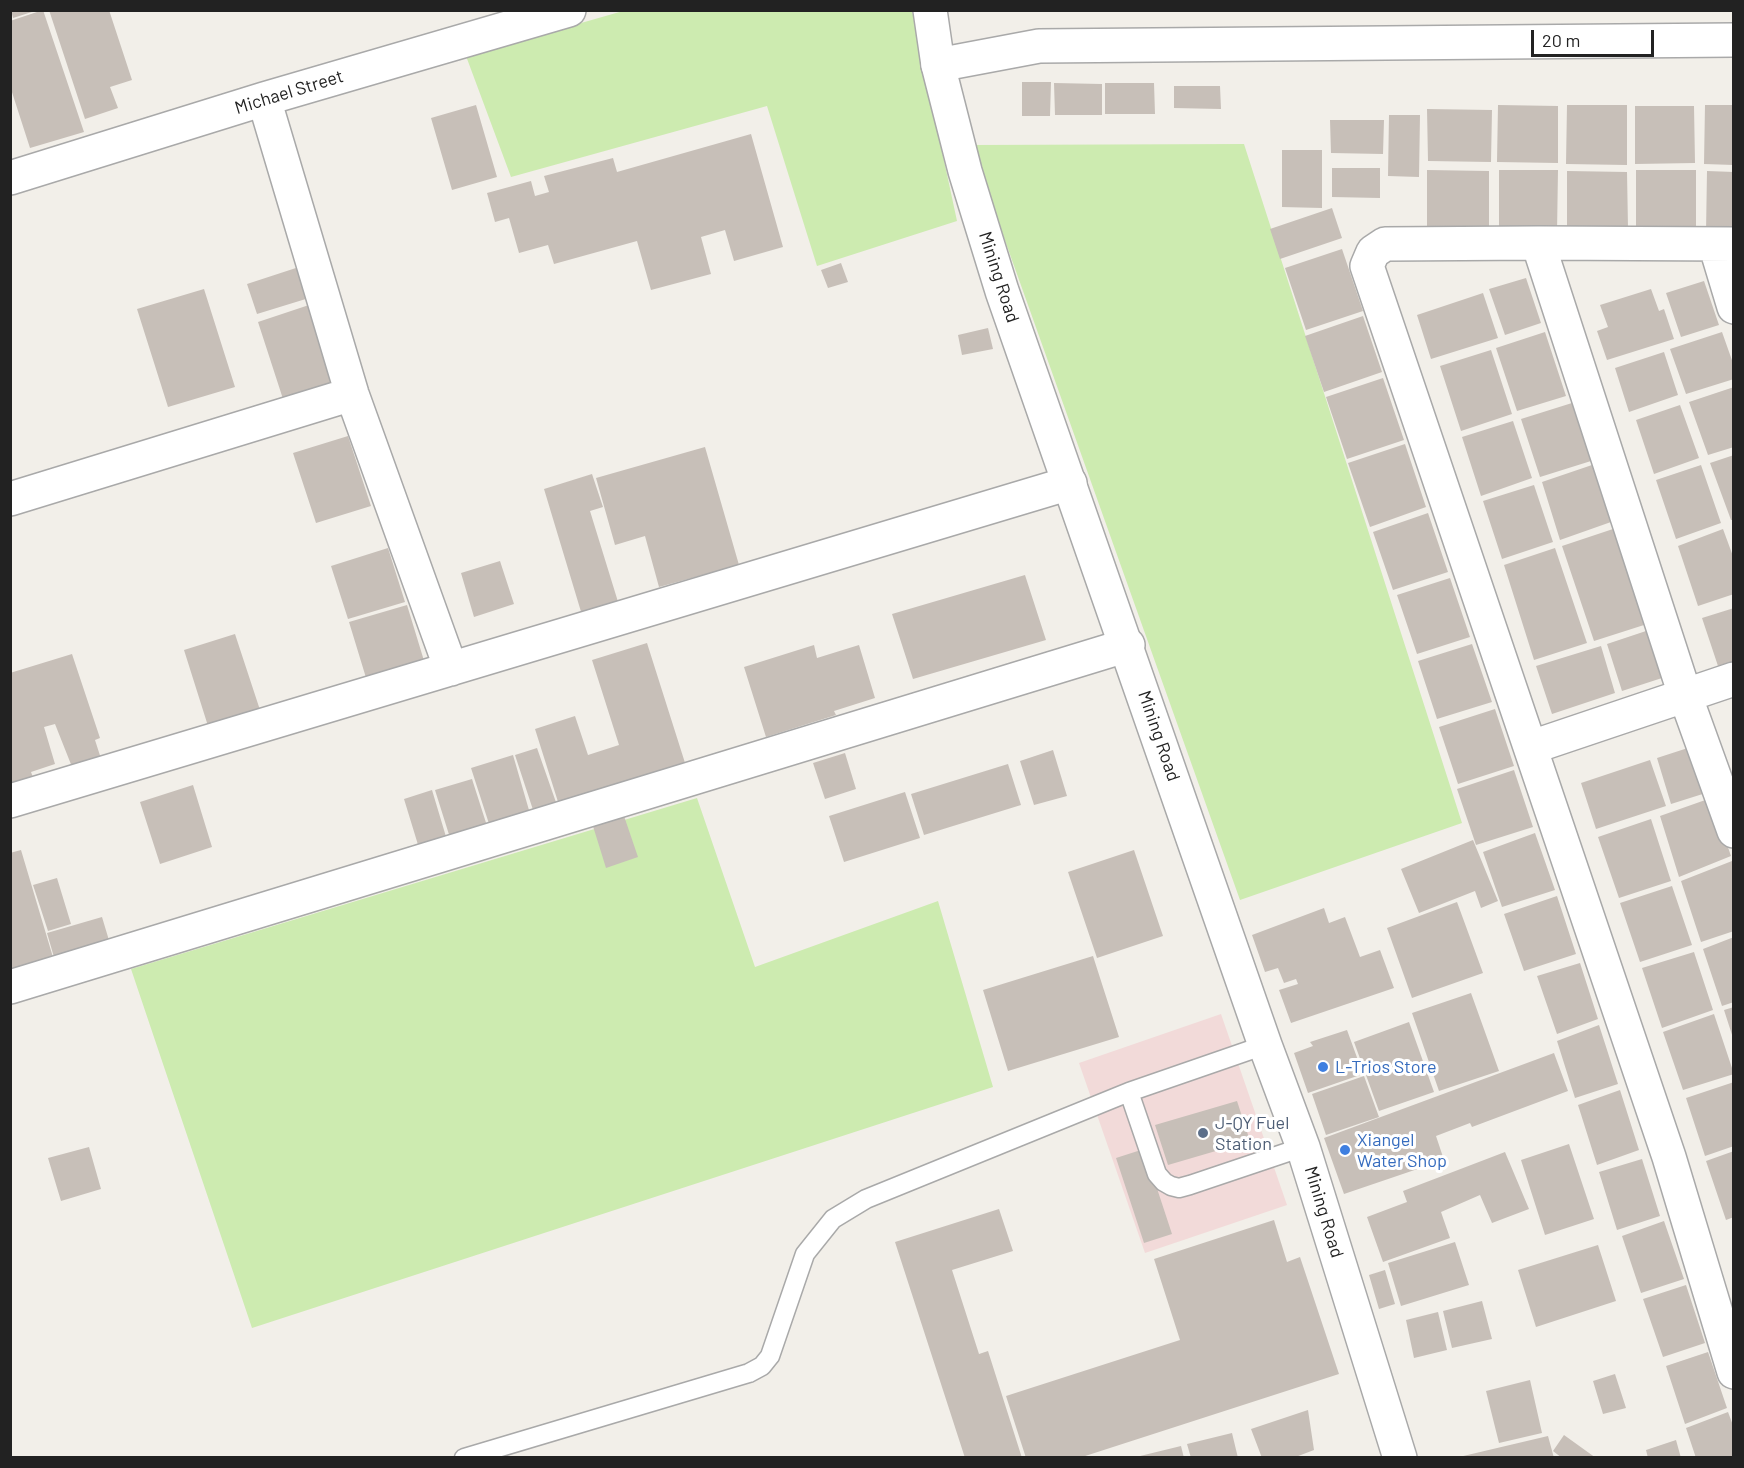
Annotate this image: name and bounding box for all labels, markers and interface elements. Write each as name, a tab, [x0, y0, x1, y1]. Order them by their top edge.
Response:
scale bar	[1534, 18, 1657, 56]
text: 20 m	[1542, 29, 1580, 51]
street label: Michael Street	[232, 65, 346, 119]
street label: Mining Road	[974, 229, 1024, 325]
street label: Mining Road	[1133, 688, 1185, 784]
place label: L-Trios Store	[1335, 1056, 1437, 1078]
marker: L-Trios Store	[1316, 1060, 1330, 1074]
place label: J-QY Fuel Station	[1215, 1112, 1289, 1154]
marker: J-QY Fuel Station	[1196, 1126, 1210, 1140]
place label: Xiangel Water Shop	[1357, 1129, 1447, 1172]
marker: Xiangel Water Shop	[1338, 1143, 1352, 1157]
street label: Mining Road	[1300, 1164, 1348, 1260]

